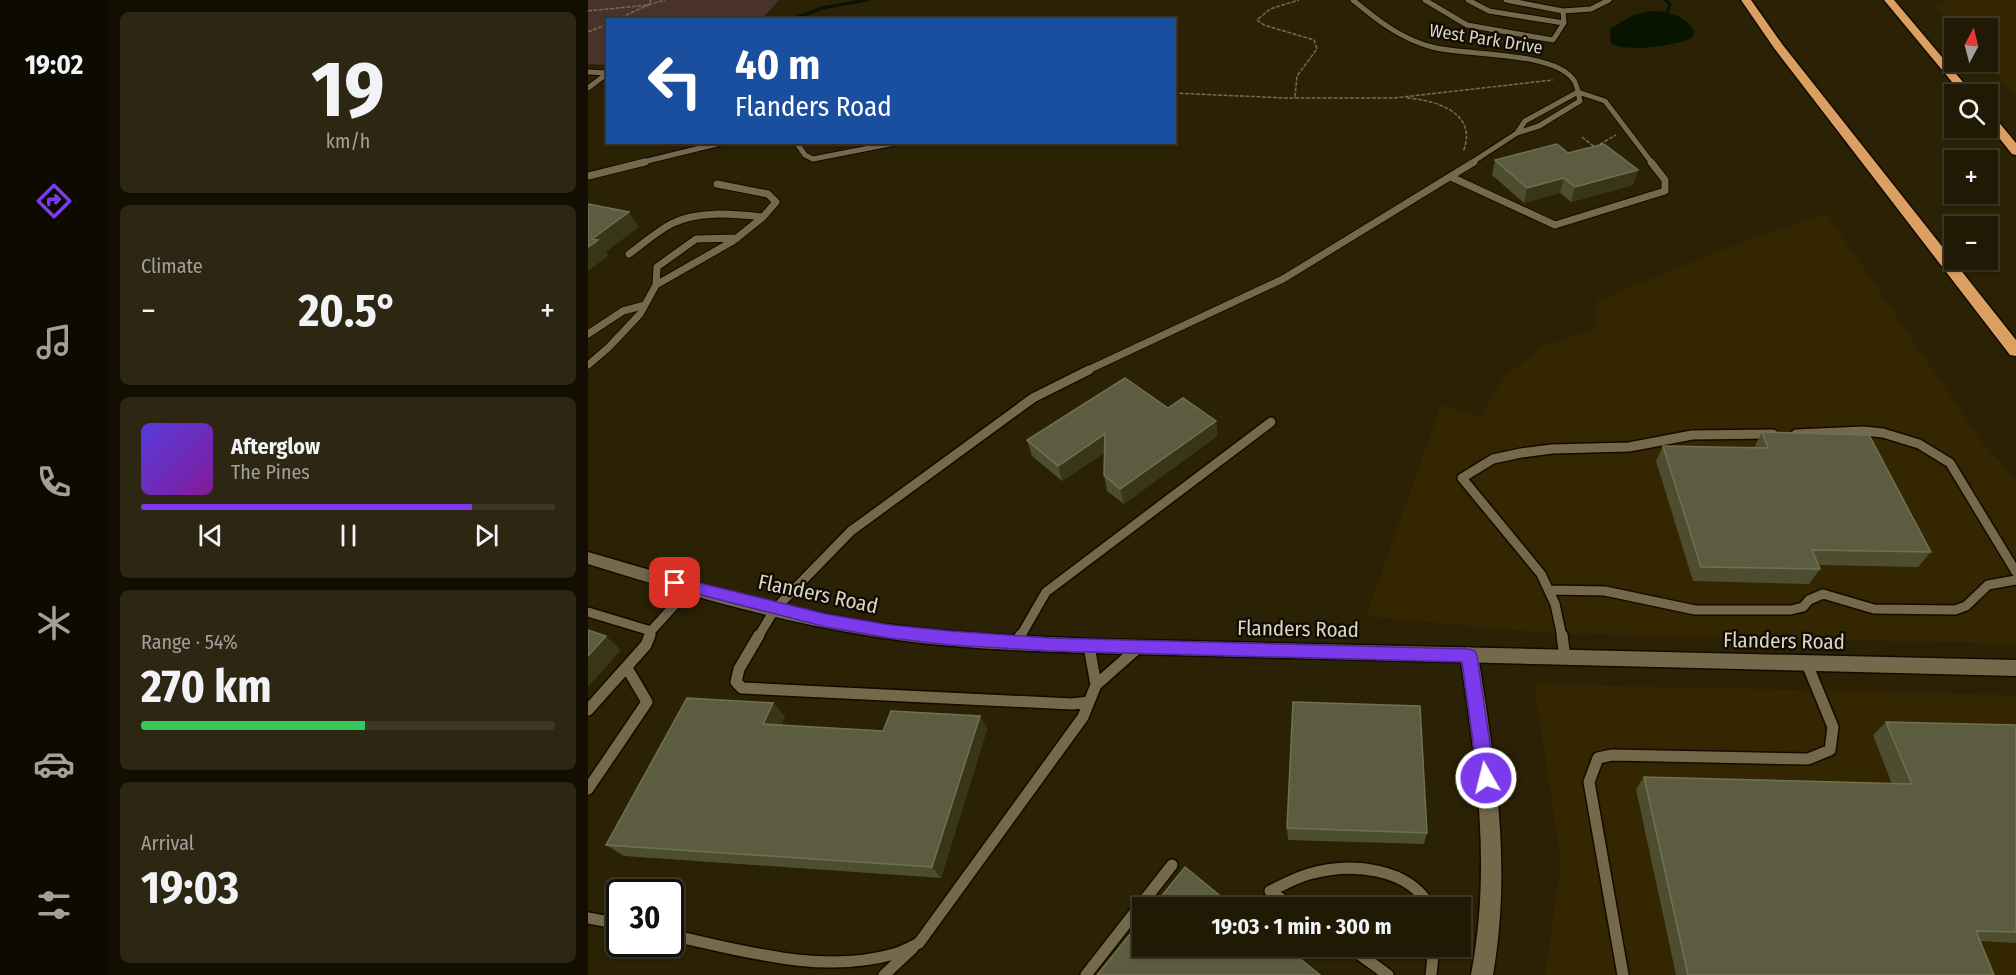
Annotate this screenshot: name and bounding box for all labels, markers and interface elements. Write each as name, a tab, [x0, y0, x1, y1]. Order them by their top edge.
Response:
north arrow	[1944, 18, 1998, 72]
map controls	[1944, 18, 1998, 270]
street label: West Park Drive	[1428, 19, 1544, 59]
text: 40 m	[735, 40, 820, 90]
icon: left	[636, 42, 714, 120]
text: 19	[311, 43, 385, 137]
text: 19:02	[25, 49, 83, 81]
button: search	[1944, 84, 1998, 138]
text: Flanders Road	[735, 91, 892, 123]
text: km/h	[326, 129, 370, 153]
button: +	[1944, 150, 1998, 204]
icon: directions	[33, 180, 75, 222]
button: −	[1944, 216, 1998, 270]
text: Climate	[141, 254, 203, 278]
text: 20.5°	[298, 284, 397, 338]
text: −	[141, 291, 156, 331]
text: +	[540, 291, 555, 331]
icon: music	[33, 321, 75, 363]
text: Afterglow	[231, 433, 320, 460]
text: The Pines	[231, 460, 310, 484]
icon: phone	[33, 461, 75, 503]
icon: previous	[194, 519, 227, 552]
icon: pause	[332, 519, 365, 552]
icon: next	[470, 519, 503, 552]
pin	[649, 557, 700, 608]
icon: arrive	[658, 566, 691, 599]
street label: Flanders Road	[756, 569, 880, 619]
icon: climate	[33, 602, 75, 644]
street label: Flanders Road	[1237, 615, 1359, 643]
street label: Flanders Road	[1723, 627, 1845, 655]
text: Range · 54%	[141, 630, 238, 654]
text: 270 km	[141, 660, 272, 714]
icon: car	[33, 743, 75, 785]
position arrow	[1454, 746, 1518, 810]
text: Arrival	[141, 831, 194, 855]
text: 19:03	[141, 861, 239, 915]
speed limit sign: 30	[606, 879, 684, 957]
icon: filters	[33, 884, 75, 926]
text: 19:03 · 1 min · 300 m	[1212, 913, 1391, 940]

